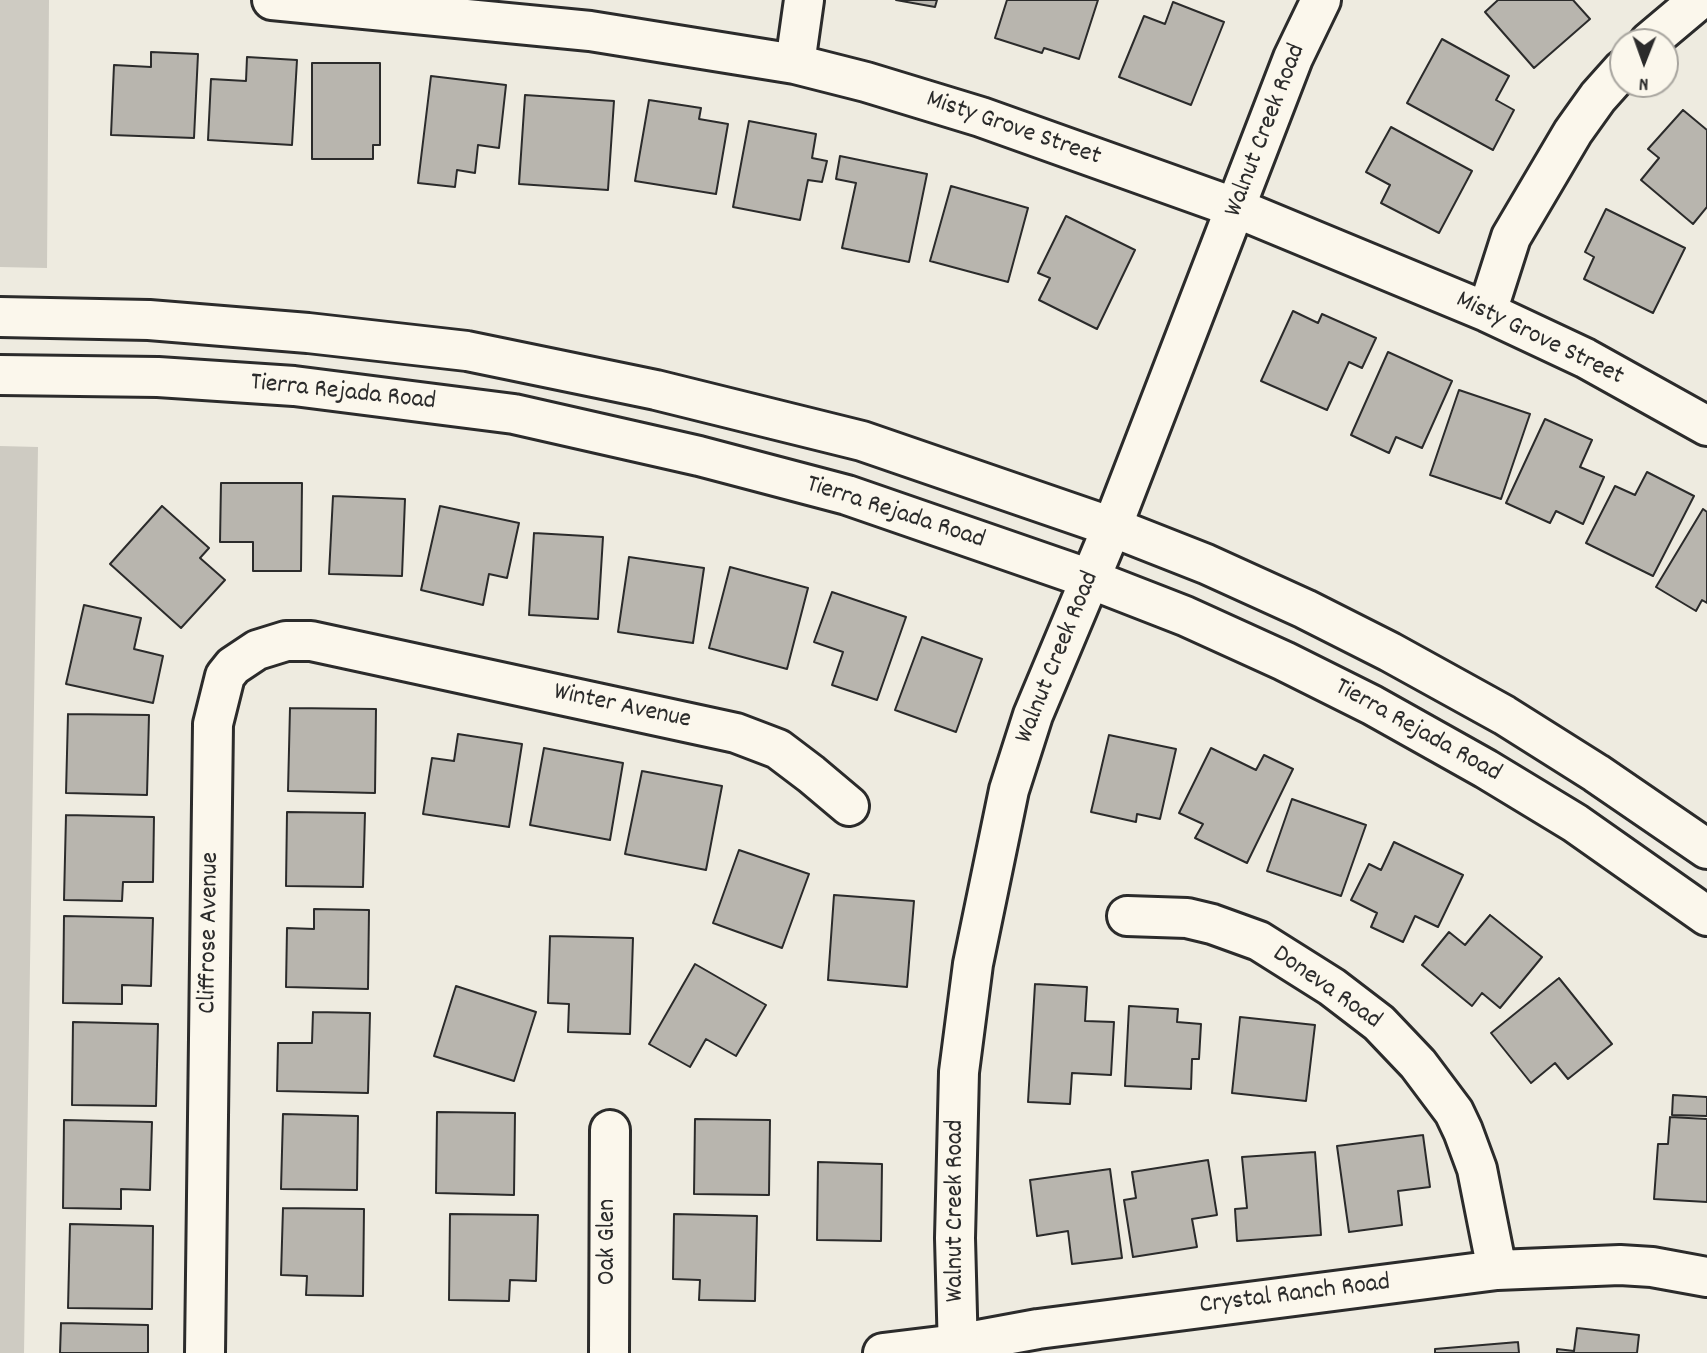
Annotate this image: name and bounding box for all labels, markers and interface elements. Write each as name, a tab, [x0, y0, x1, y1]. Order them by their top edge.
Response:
north arrow	[1609, 28, 1679, 98]
street label: Walnut Creek Road	[1220, 40, 1314, 222]
text: N	[1639, 69, 1649, 96]
street label: Misty Grove Street	[922, 85, 1104, 175]
street label: Misty Grove Street	[1450, 286, 1628, 394]
street label: Tierra Rejada Road	[249, 369, 437, 419]
street label: Tierra Rejada Road	[802, 470, 988, 558]
street label: Walnut Creek Road	[1010, 567, 1108, 749]
street label: Tierra Rejada Road	[1328, 673, 1506, 791]
street label: Winter Avenue	[551, 678, 693, 738]
street label: Cliffrose Avenue	[194, 852, 228, 1014]
street label: Doneva Road	[1265, 940, 1387, 1038]
street label: Walnut Creek Road	[941, 1120, 973, 1302]
street label: Oak Glen	[593, 1199, 625, 1285]
street label: Crystal Ranch Road	[1198, 1269, 1392, 1323]

